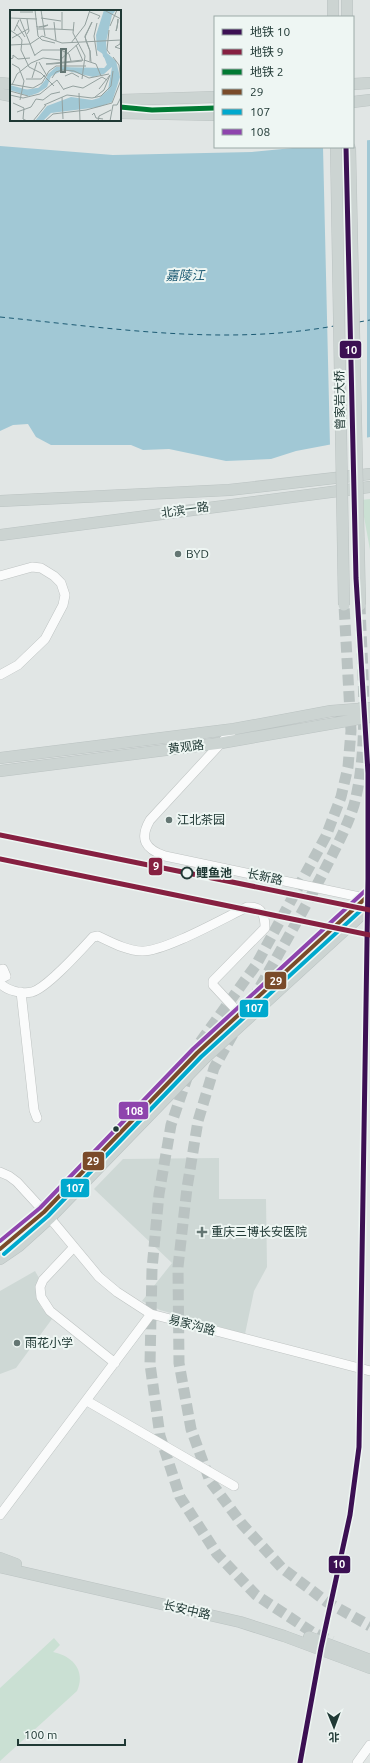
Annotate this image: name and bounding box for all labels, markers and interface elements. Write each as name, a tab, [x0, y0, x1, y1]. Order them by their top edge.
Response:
inset map	[10, 10, 121, 121]
legend	[214, 16, 354, 148]
text: 地铁 10	[250, 25, 291, 38]
text: 地铁 9	[250, 45, 284, 58]
text: 地铁 2	[250, 65, 284, 78]
text: 29	[250, 85, 264, 98]
text: 107	[250, 105, 270, 118]
text: 108	[250, 125, 271, 138]
water label: 嘉陵江	[165, 268, 207, 282]
line badge: 10	[339, 340, 362, 359]
text: 10	[345, 344, 357, 356]
street label: 曾家岩大桥	[332, 370, 347, 430]
street label: 北滨一路	[160, 500, 210, 519]
place label: BYD	[186, 547, 209, 560]
marker: BYD	[173, 549, 183, 559]
street label: 黄观路	[167, 738, 205, 755]
place label: 江北茶园	[177, 813, 225, 826]
marker: 江北茶园	[164, 815, 174, 825]
line badge: 9	[148, 857, 163, 876]
text: 9	[153, 860, 159, 872]
marker: 鲤鱼池	[180, 866, 194, 880]
place label: 鲤鱼池	[196, 866, 232, 879]
street label: 长新路	[246, 866, 284, 887]
line badge: 29	[264, 971, 287, 990]
text: 29	[270, 975, 282, 987]
line badge: 107	[239, 999, 269, 1018]
text: 107	[245, 1002, 263, 1014]
line badge: 108	[118, 1101, 149, 1120]
text: 108	[125, 1105, 143, 1117]
unlabelled marker	[111, 1124, 121, 1134]
line badge: 29	[82, 1151, 105, 1171]
text: 29	[87, 1155, 99, 1167]
line badge: 107	[60, 1178, 90, 1198]
text: 107	[66, 1182, 84, 1194]
place label: 重庆三博长安医院	[211, 1225, 307, 1238]
marker: 重庆三博长安医院	[196, 1226, 208, 1238]
street label: 易家沟路	[167, 1312, 217, 1337]
place label: 雨花小学	[25, 1336, 73, 1349]
marker: 雨花小学	[12, 1338, 22, 1348]
line badge: 10	[328, 1555, 351, 1574]
text: 10	[333, 1558, 345, 1570]
street label: 长安中路	[162, 1598, 212, 1621]
north arrow	[314, 1707, 354, 1747]
scale bar	[18, 1721, 125, 1747]
text: 100 m	[24, 1728, 57, 1741]
text: 北	[329, 1731, 340, 1743]

